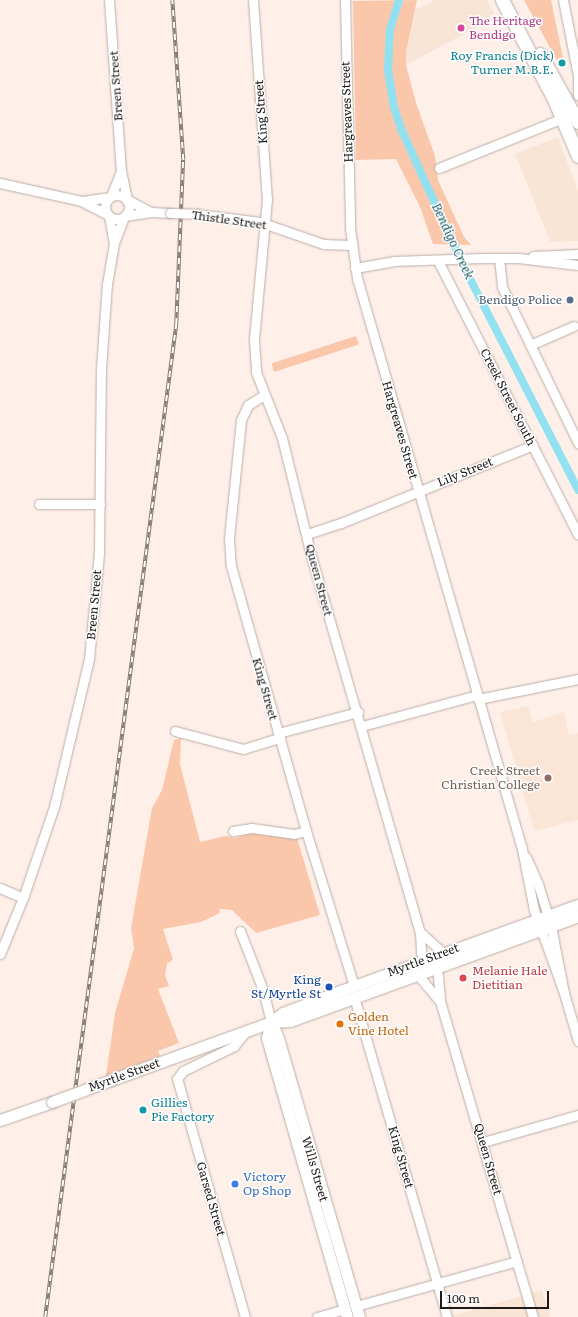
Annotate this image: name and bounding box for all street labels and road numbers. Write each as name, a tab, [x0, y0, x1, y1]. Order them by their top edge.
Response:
street label: Breen Street	[106, 50, 126, 122]
street label: Hargreaves Street	[338, 61, 356, 163]
street label: King Street	[252, 79, 270, 145]
street label: Thistle Street	[190, 208, 268, 232]
street label: Creek Street South	[477, 346, 539, 448]
street label: Hargreaves Street	[379, 379, 421, 481]
street label: Lily Street	[435, 454, 495, 490]
street label: Queen Street	[303, 543, 335, 617]
street label: Breen Street	[84, 569, 104, 641]
street label: King Street	[249, 656, 281, 722]
street label: Myrtle Street	[385, 940, 461, 980]
street label: Myrtle Street	[86, 1055, 162, 1095]
street label: Queen Street	[471, 1122, 505, 1196]
street label: King Street	[385, 1124, 417, 1190]
street label: Wills Street	[299, 1135, 331, 1203]
street label: Garsed Street	[193, 1160, 229, 1238]

